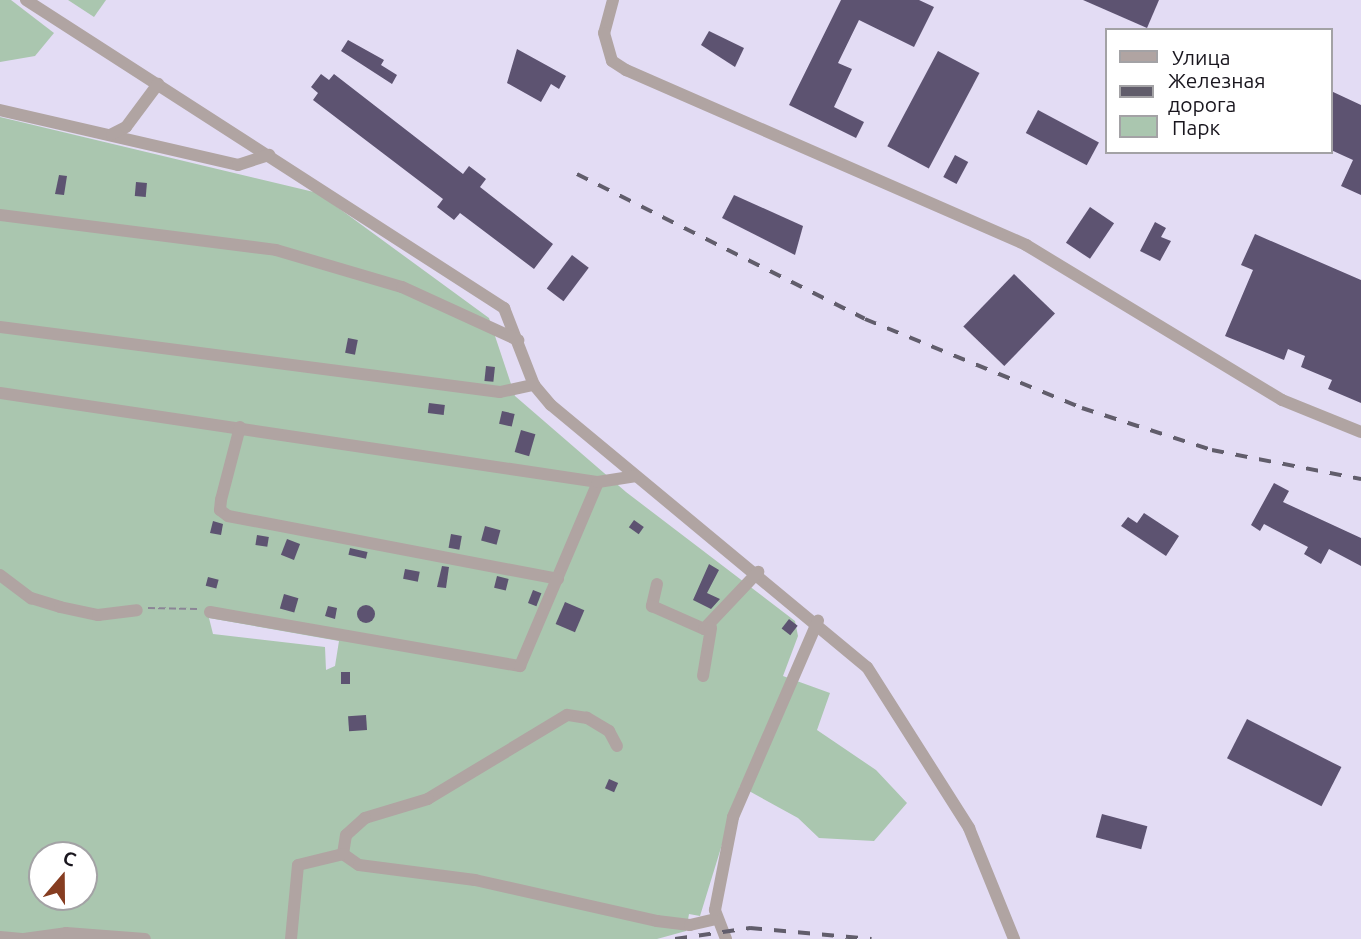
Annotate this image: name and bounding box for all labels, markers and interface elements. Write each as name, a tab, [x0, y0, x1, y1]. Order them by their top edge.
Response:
legend	[1106, 28, 1333, 154]
text: Улица	[1172, 45, 1230, 69]
text: Железная дорога	[1168, 68, 1266, 116]
text: Парк	[1172, 115, 1220, 139]
north arrow	[28, 841, 98, 911]
text: С	[60, 846, 79, 871]

